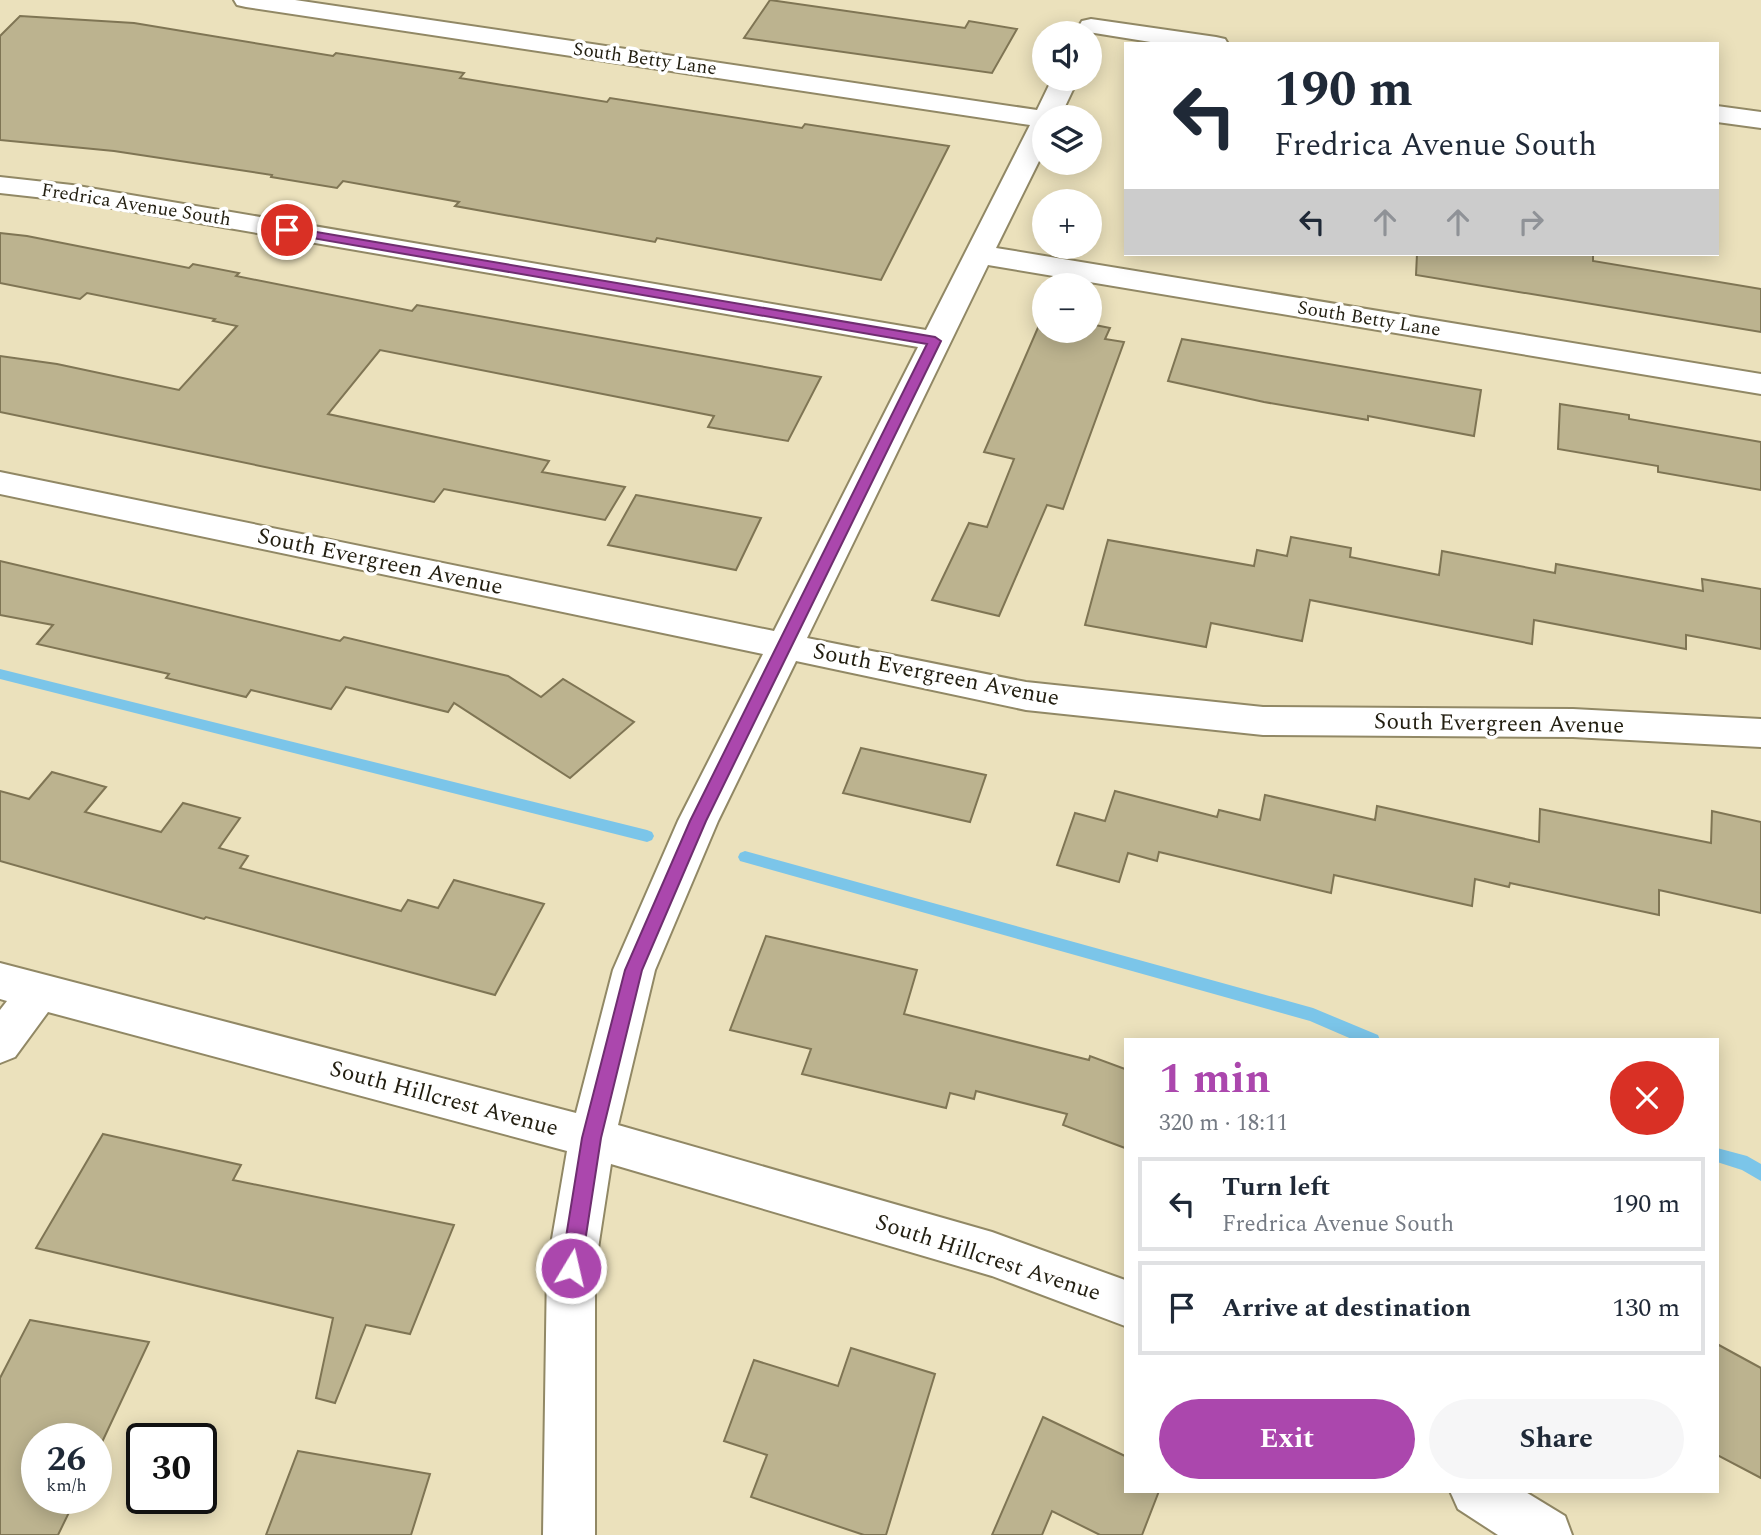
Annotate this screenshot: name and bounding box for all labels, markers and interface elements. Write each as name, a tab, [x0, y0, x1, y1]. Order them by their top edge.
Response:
map controls	[1032, 21, 1102, 343]
button: sound	[1032, 21, 1102, 91]
street label: South Betty Lane	[571, 35, 719, 83]
text: 190 m	[1274, 53, 1413, 128]
icon: left	[1159, 70, 1250, 161]
button: layers	[1032, 105, 1102, 175]
text: Fredrica Avenue South	[1274, 121, 1597, 170]
street label: Fredrica Avenue South	[39, 176, 233, 234]
button: +	[1032, 189, 1102, 259]
pin	[257, 200, 317, 260]
icon: left	[1293, 203, 1331, 241]
icon: ahead	[1366, 203, 1404, 241]
icon: ahead	[1439, 203, 1477, 241]
icon: right	[1512, 203, 1550, 241]
icon: arrive	[268, 211, 306, 249]
button: −	[1032, 273, 1102, 343]
street label: South Betty Lane	[1295, 293, 1443, 345]
street label: South Evergreen Avenue	[254, 519, 506, 605]
street label: South Evergreen Avenue	[810, 634, 1062, 716]
street label: South Evergreen Avenue	[1374, 704, 1624, 744]
text: 1 min	[1159, 1048, 1271, 1111]
street label: South Hillcrest Avenue	[326, 1052, 562, 1146]
button: close	[1610, 1061, 1684, 1135]
text: 320 m · 18:11	[1159, 1106, 1288, 1141]
text: Turn left	[1222, 1167, 1330, 1207]
text: 190 m	[1612, 1184, 1680, 1224]
icon: left	[1163, 1185, 1201, 1223]
street label: South Hillcrest Avenue	[871, 1205, 1105, 1311]
text: Fredrica Avenue South	[1222, 1207, 1454, 1242]
position arrow	[534, 1231, 608, 1305]
text: Arrive at destination	[1222, 1288, 1471, 1328]
text: 130 m	[1612, 1288, 1680, 1328]
icon: arrive	[1163, 1289, 1201, 1327]
button: Exit	[1159, 1399, 1415, 1479]
button: Share	[1429, 1399, 1684, 1479]
speed limit sign: 30	[126, 1423, 217, 1514]
text: 26	[47, 1433, 86, 1486]
text: km/h	[46, 1472, 87, 1499]

